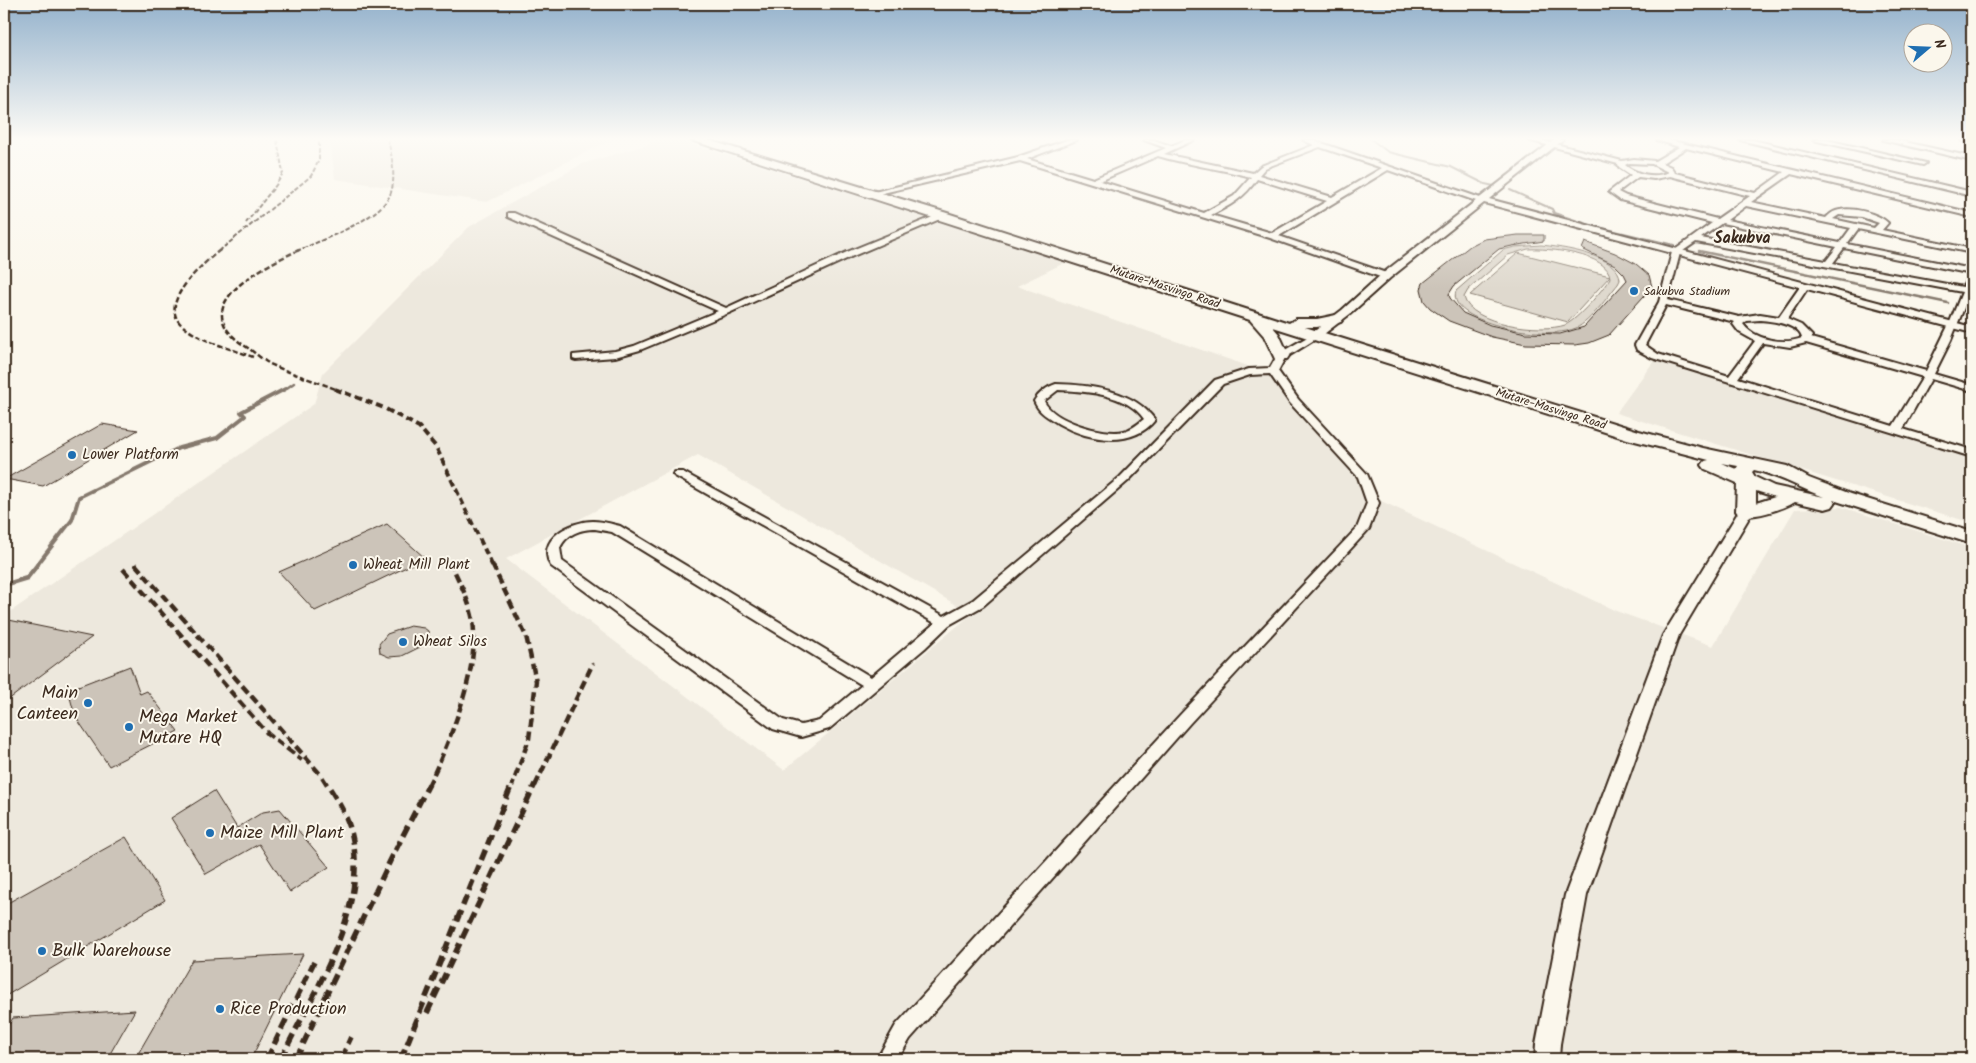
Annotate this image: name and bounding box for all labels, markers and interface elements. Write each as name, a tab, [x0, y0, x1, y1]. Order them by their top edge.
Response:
north arrow	[1904, 22, 1954, 72]
text: N	[1928, 36, 1951, 52]
district label: Sakubva	[1714, 226, 1770, 251]
street label: Mutare-Masvingo Road	[1107, 260, 1224, 314]
place label: Sakubva Stadium	[1644, 282, 1730, 301]
marker: Sakubva Stadium	[1628, 285, 1640, 297]
street label: Mutare-Masvingo Road	[1493, 383, 1610, 435]
place label: Lower Platform	[82, 443, 179, 467]
marker: Lower Platform	[66, 449, 78, 461]
place label: Wheat Mill Plant	[363, 553, 470, 577]
marker: Wheat Mill Plant	[347, 559, 359, 571]
place label: Wheat Silos	[413, 630, 487, 654]
marker: Wheat Silos	[397, 636, 409, 648]
place label: Main Canteen	[16, 679, 78, 729]
marker: Main Canteen	[82, 697, 94, 709]
place label: Mega Market Mutare HQ	[139, 703, 239, 753]
marker: Mega Market Mutare HQ	[123, 721, 135, 733]
place label: Maize Mill Plant	[220, 819, 345, 848]
marker: Maize Mill Plant	[204, 827, 216, 839]
place label: Bulk Warehouse	[52, 937, 171, 966]
marker: Bulk Warehouse	[36, 945, 48, 957]
place label: Rice Production	[230, 995, 347, 1024]
marker: Rice Production	[214, 1003, 226, 1015]

